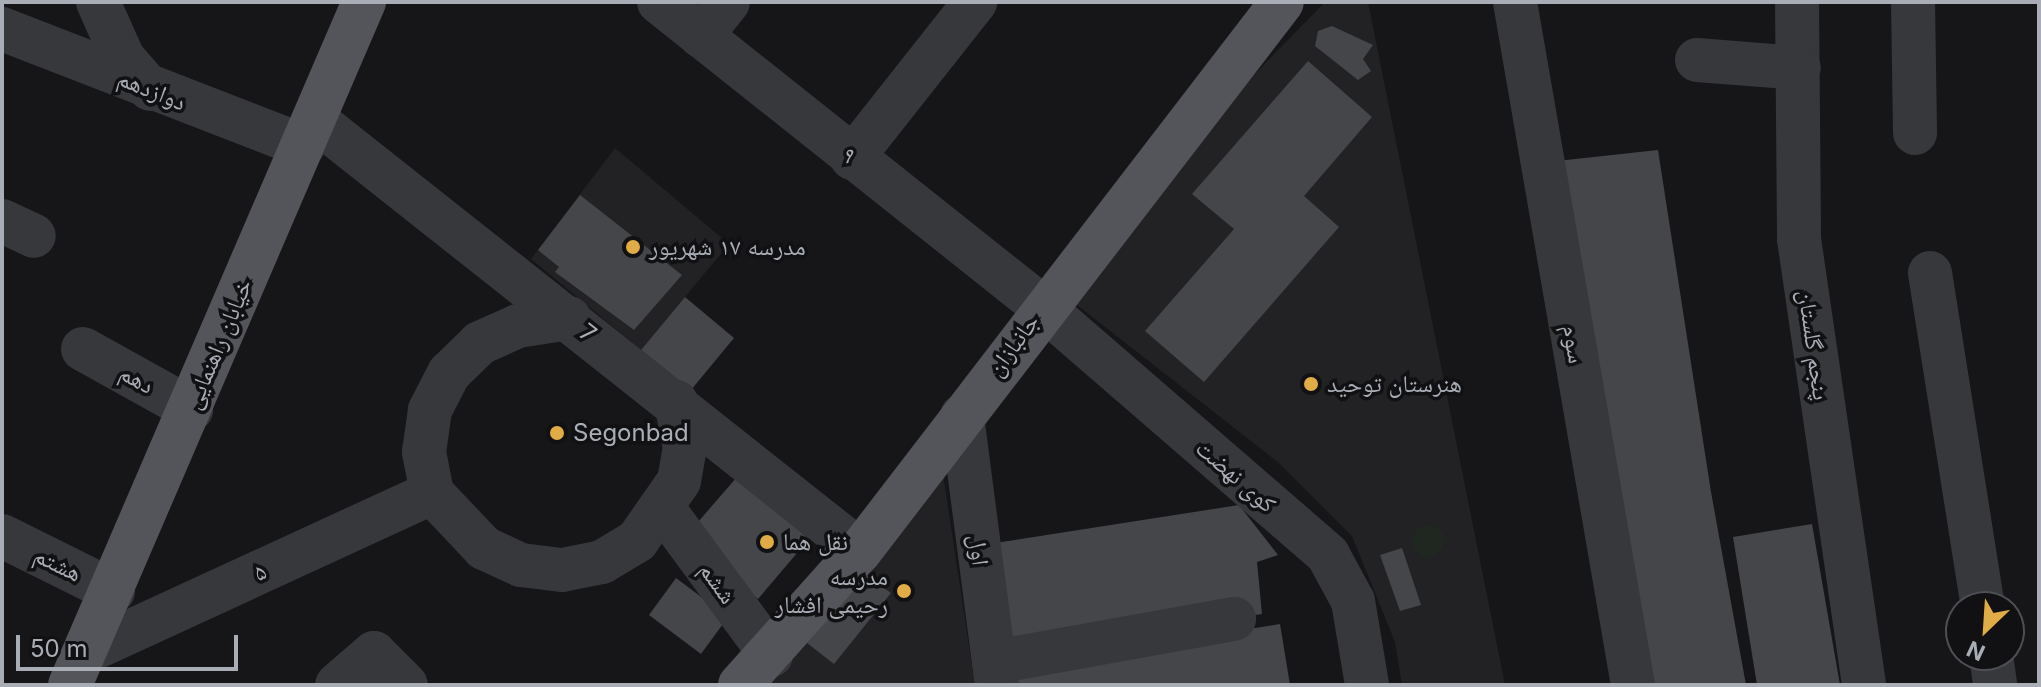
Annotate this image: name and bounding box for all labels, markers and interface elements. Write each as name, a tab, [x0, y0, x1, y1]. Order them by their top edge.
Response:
street label: دوازدهم	[114, 63, 190, 117]
street label: ۹	[836, 140, 862, 170]
place label: مدرسه ۱۷ شهریور	[649, 233, 806, 261]
marker: مدرسه ۱۷ شهریور	[624, 238, 642, 256]
street label: خیابان راهنمایی	[178, 275, 258, 413]
street label: پنجم گلستان	[1792, 288, 1836, 402]
street label: جانبازان	[981, 308, 1045, 382]
street label: 7	[574, 317, 602, 349]
street label: سوم	[1556, 322, 1592, 366]
street label: دهم	[115, 358, 159, 400]
place label: هنرستان توحید	[1327, 370, 1462, 398]
marker: هنرستان توحید	[1302, 375, 1320, 393]
place label: Segonbad	[573, 419, 689, 447]
marker: Segonbad	[548, 424, 566, 442]
street label: کوی نهضت	[1190, 433, 1282, 519]
place label: نقل هما	[783, 528, 848, 556]
marker: نقل هما	[758, 533, 776, 551]
street label: اول	[963, 533, 995, 567]
street label: هشتم	[29, 540, 87, 588]
street label: ۵	[249, 557, 271, 587]
street label: ششم	[693, 557, 743, 609]
place label: مدرسه رحیمی افشار	[775, 563, 888, 619]
marker: مدرسه رحیمی افشار	[895, 582, 913, 600]
north arrow	[1945, 591, 2025, 671]
scale bar	[20, 619, 242, 669]
text: 50 m	[30, 634, 88, 663]
text: N	[1963, 636, 1989, 666]

